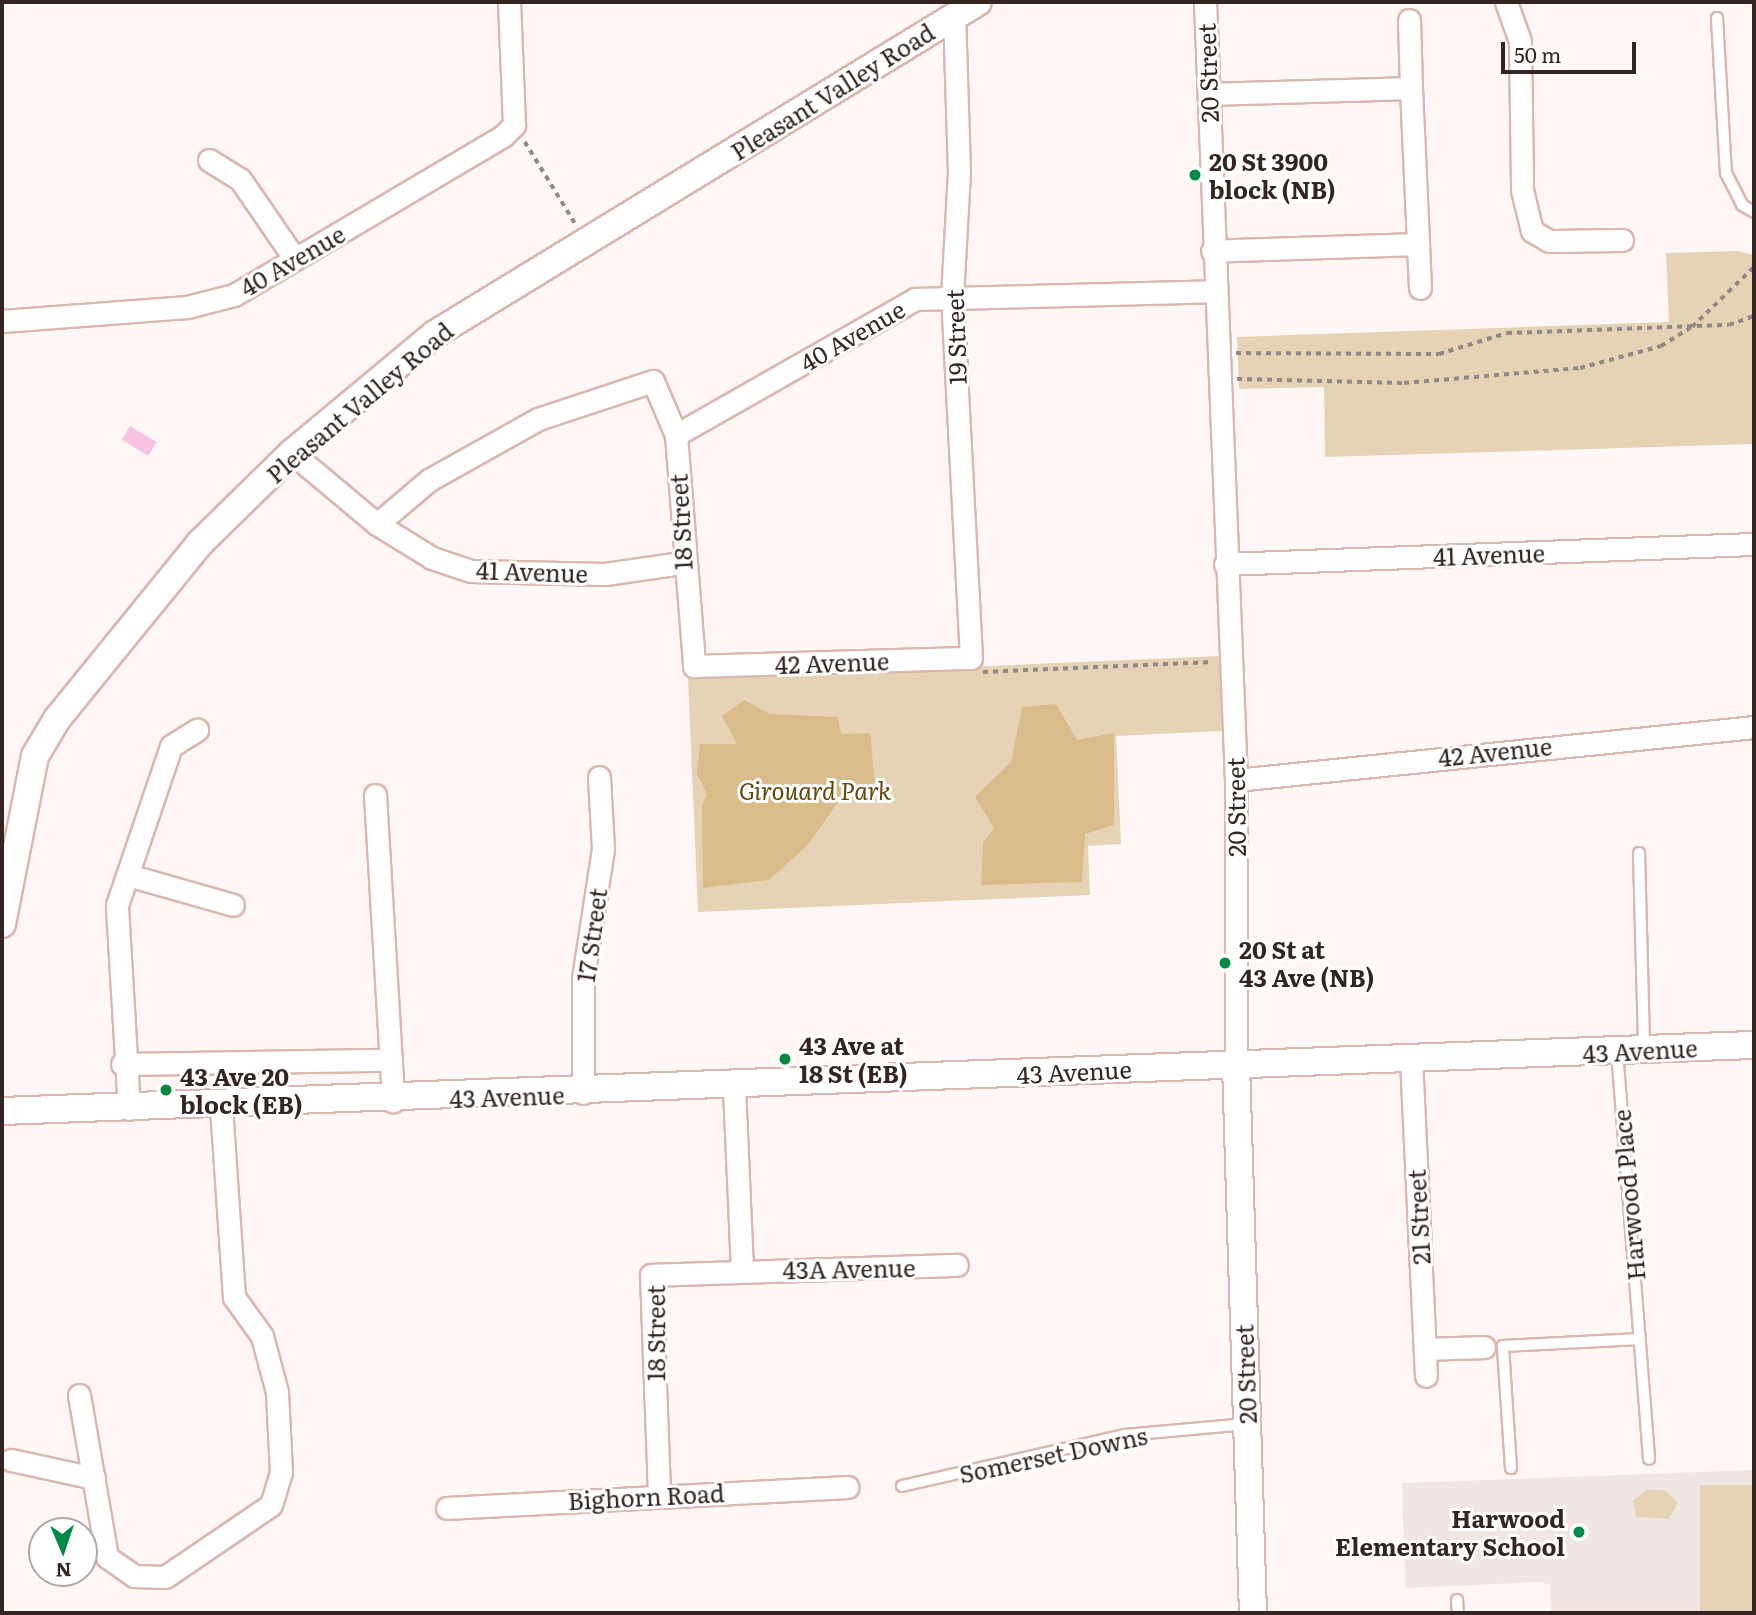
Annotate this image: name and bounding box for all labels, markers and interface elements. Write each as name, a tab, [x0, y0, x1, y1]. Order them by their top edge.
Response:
street label: Pleasant Valley Road	[725, 17, 939, 165]
street label: 20 Street	[1191, 23, 1223, 123]
scale bar	[1504, 28, 1639, 72]
text: 50 m	[1514, 38, 1561, 69]
place label: 20 St 3900 block (NB)	[1209, 147, 1336, 203]
marker: 20 St 3900 block (NB)	[1187, 167, 1203, 183]
street label: 40 Avenue	[235, 218, 349, 302]
street label: 19 Street	[939, 289, 971, 385]
street label: 40 Avenue	[795, 293, 909, 377]
street label: Pleasant Valley Road	[260, 316, 458, 488]
street label: 18 Street	[663, 473, 697, 571]
street label: 41 Avenue	[1433, 538, 1545, 570]
street label: 41 Avenue	[476, 555, 588, 587]
street label: 42 Avenue	[774, 646, 890, 678]
street label: 42 Avenue	[1437, 731, 1553, 771]
street label: 20 Street	[1220, 757, 1250, 857]
park label: Girouard Park	[739, 776, 891, 804]
street label: 17 Street	[570, 886, 612, 984]
place label: 20 St at 43 Ave (NB)	[1239, 935, 1374, 991]
marker: 20 St at 43 Ave (NB)	[1217, 955, 1233, 971]
place label: 43 Ave at 18 St (EB)	[799, 1031, 907, 1087]
street label: 43 Avenue	[1582, 1033, 1698, 1067]
marker: 43 Ave at 18 St (EB)	[777, 1051, 793, 1067]
street label: 43 Avenue	[1016, 1054, 1132, 1088]
place label: 43 Ave 20 block (EB)	[180, 1062, 302, 1118]
street label: 43 Avenue	[449, 1080, 565, 1112]
marker: 43 Ave 20 block (EB)	[158, 1082, 174, 1098]
street label: Harwood Place	[1606, 1108, 1650, 1282]
street label: 21 Street	[1401, 1169, 1435, 1265]
street label: 43A Avenue	[782, 1252, 916, 1284]
street label: 18 Street	[641, 1285, 669, 1381]
street label: 20 Street	[1229, 1324, 1261, 1424]
street label: Somerset Downs	[956, 1420, 1150, 1488]
street label: Bighorn Road	[567, 1478, 725, 1514]
place label: Harwood Elementary School	[1335, 1504, 1565, 1560]
north arrow	[28, 1517, 98, 1587]
marker: Harwood Elementary School	[1571, 1524, 1587, 1540]
text: N	[55, 1557, 72, 1585]

